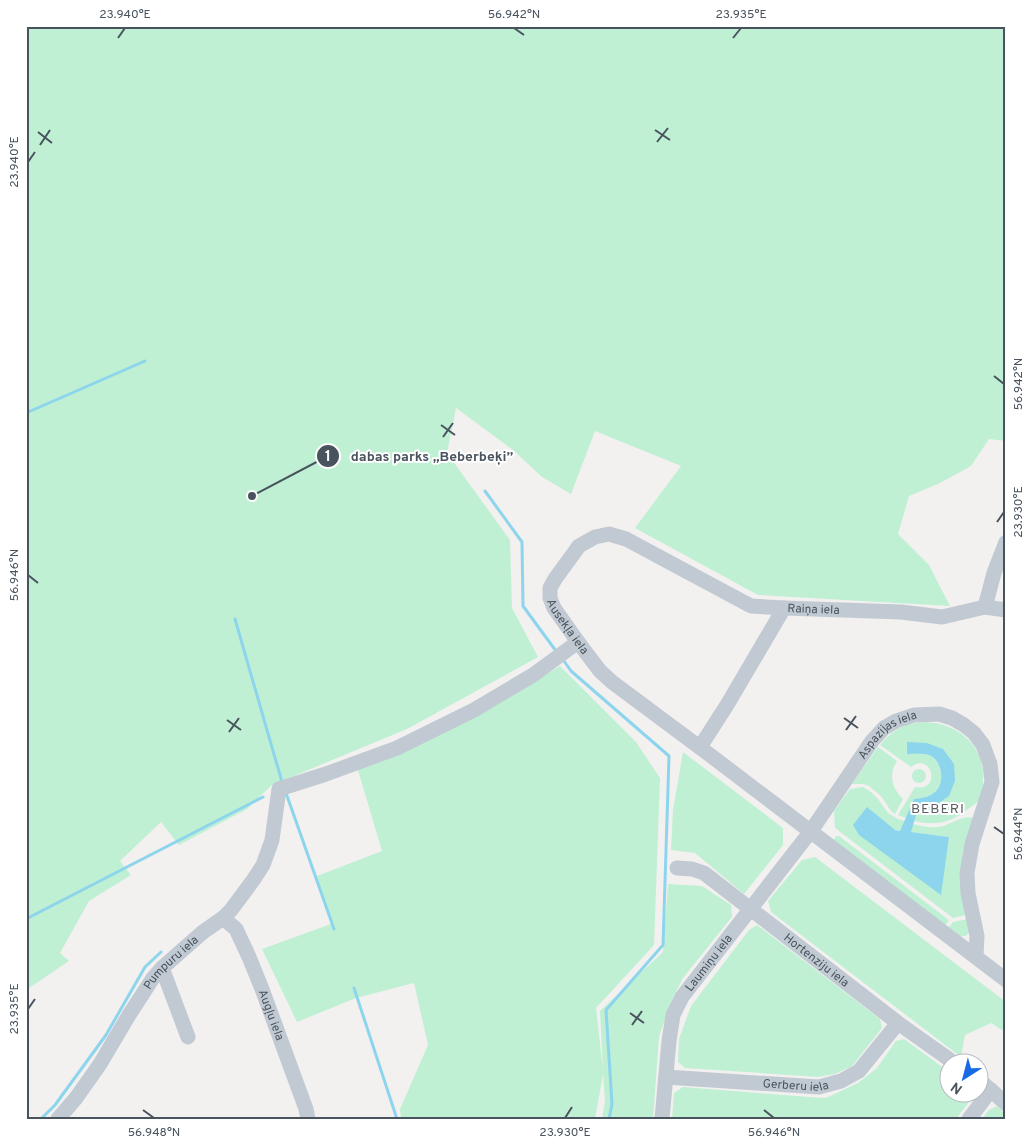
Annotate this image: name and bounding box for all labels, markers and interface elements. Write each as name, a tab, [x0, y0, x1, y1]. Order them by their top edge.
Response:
text: 23.940°E	[99, 7, 151, 23]
text: 56.942°N	[488, 7, 540, 23]
text: 23.935°E	[715, 7, 767, 23]
text: 23.940°E	[7, 136, 23, 188]
text: 56.942°N	[1011, 358, 1027, 410]
callout: dabas parks „Beberbeķi”	[316, 442, 523, 471]
text: 1	[325, 448, 331, 467]
text: dabas parks „Beberbeķi”	[351, 449, 513, 466]
text: 23.930°E	[1011, 486, 1027, 538]
text: 56.946°N	[7, 549, 23, 601]
street label: Ausekļa iela	[542, 597, 592, 658]
street label: Raiņa iela	[787, 601, 840, 619]
street label: Aspazijas iela	[855, 708, 919, 763]
district label: BEBERI	[911, 801, 965, 818]
text: 56.944°N	[1011, 808, 1027, 860]
street label: Hortenziju iela	[780, 930, 852, 991]
street label: Pumpuru iela	[141, 932, 202, 993]
street label: Laumiņu iela	[682, 932, 737, 995]
text: 23.935°E	[7, 983, 23, 1035]
street label: Augļu iela	[254, 987, 287, 1043]
north arrow	[940, 1052, 990, 1102]
street label: Gerberu iela	[762, 1076, 831, 1096]
text: N	[948, 1077, 966, 1097]
text: 56.948°N	[128, 1125, 180, 1141]
text: 23.930°E	[539, 1125, 591, 1141]
text: 56.946°N	[748, 1125, 800, 1141]

